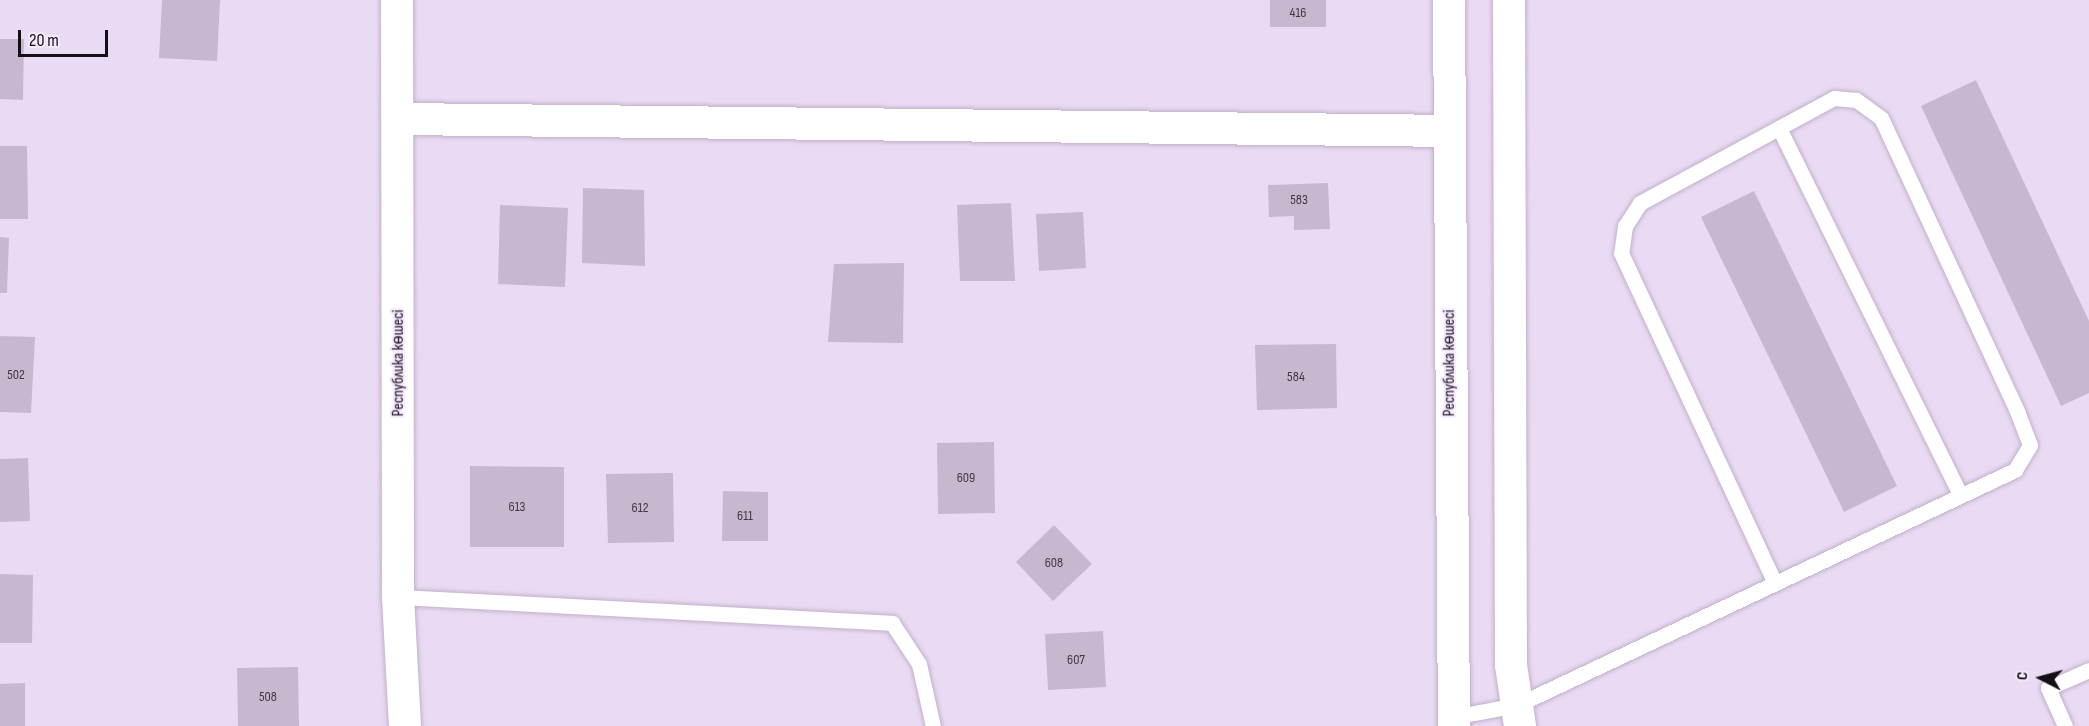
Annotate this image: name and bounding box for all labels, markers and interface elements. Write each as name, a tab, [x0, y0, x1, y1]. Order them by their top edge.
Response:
house number: 416	[1290, 5, 1306, 21]
scale bar	[21, 18, 111, 56]
text: 20 m	[29, 30, 59, 51]
house number: 583	[1290, 192, 1308, 208]
street label: Республика көшесі	[389, 310, 409, 416]
street label: Республика көшесі	[1440, 310, 1460, 416]
house number: 502	[7, 367, 25, 383]
house number: 584	[1287, 369, 1305, 385]
house number: 609	[957, 470, 975, 486]
house number: 613	[509, 499, 525, 515]
house number: 612	[632, 500, 648, 516]
house number: 611	[737, 508, 753, 524]
house number: 608	[1045, 555, 1063, 571]
north arrow	[2011, 648, 2071, 708]
house number: 607	[1067, 652, 1085, 668]
text: С	[2013, 671, 2032, 681]
house number: 508	[259, 689, 277, 705]

